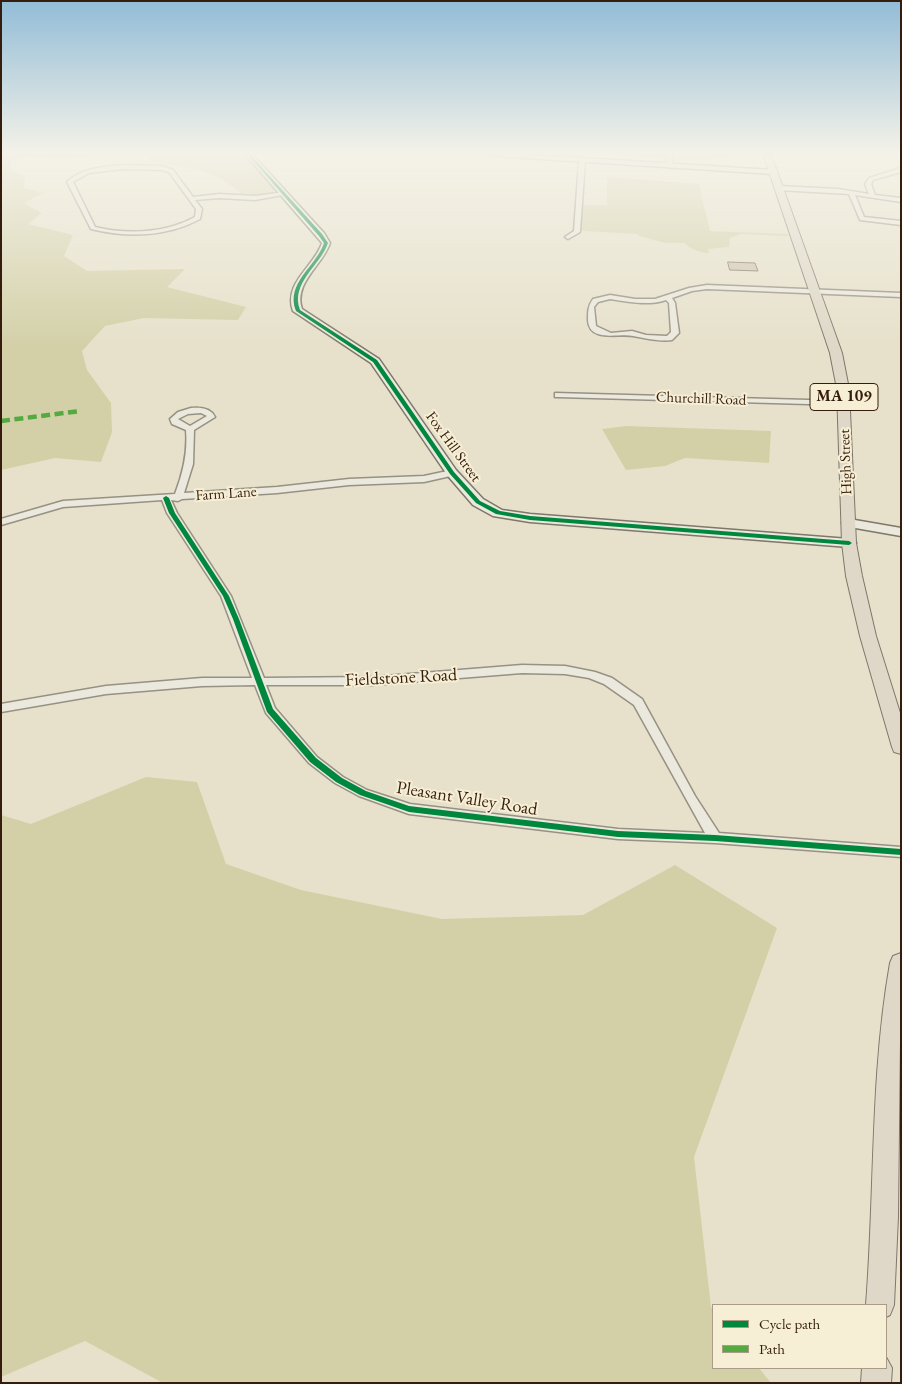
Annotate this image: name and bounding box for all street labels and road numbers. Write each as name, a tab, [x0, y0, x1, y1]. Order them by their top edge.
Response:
road number: MA 109	[810, 384, 878, 411]
street label: Churchill Road	[656, 388, 746, 410]
street label: Fox Hill Street	[421, 408, 485, 486]
street label: High Street	[836, 429, 856, 495]
street label: Farm Lane	[195, 483, 257, 505]
street label: Fieldstone Road	[344, 664, 458, 692]
street label: Pleasant Valley Road	[395, 777, 539, 821]

